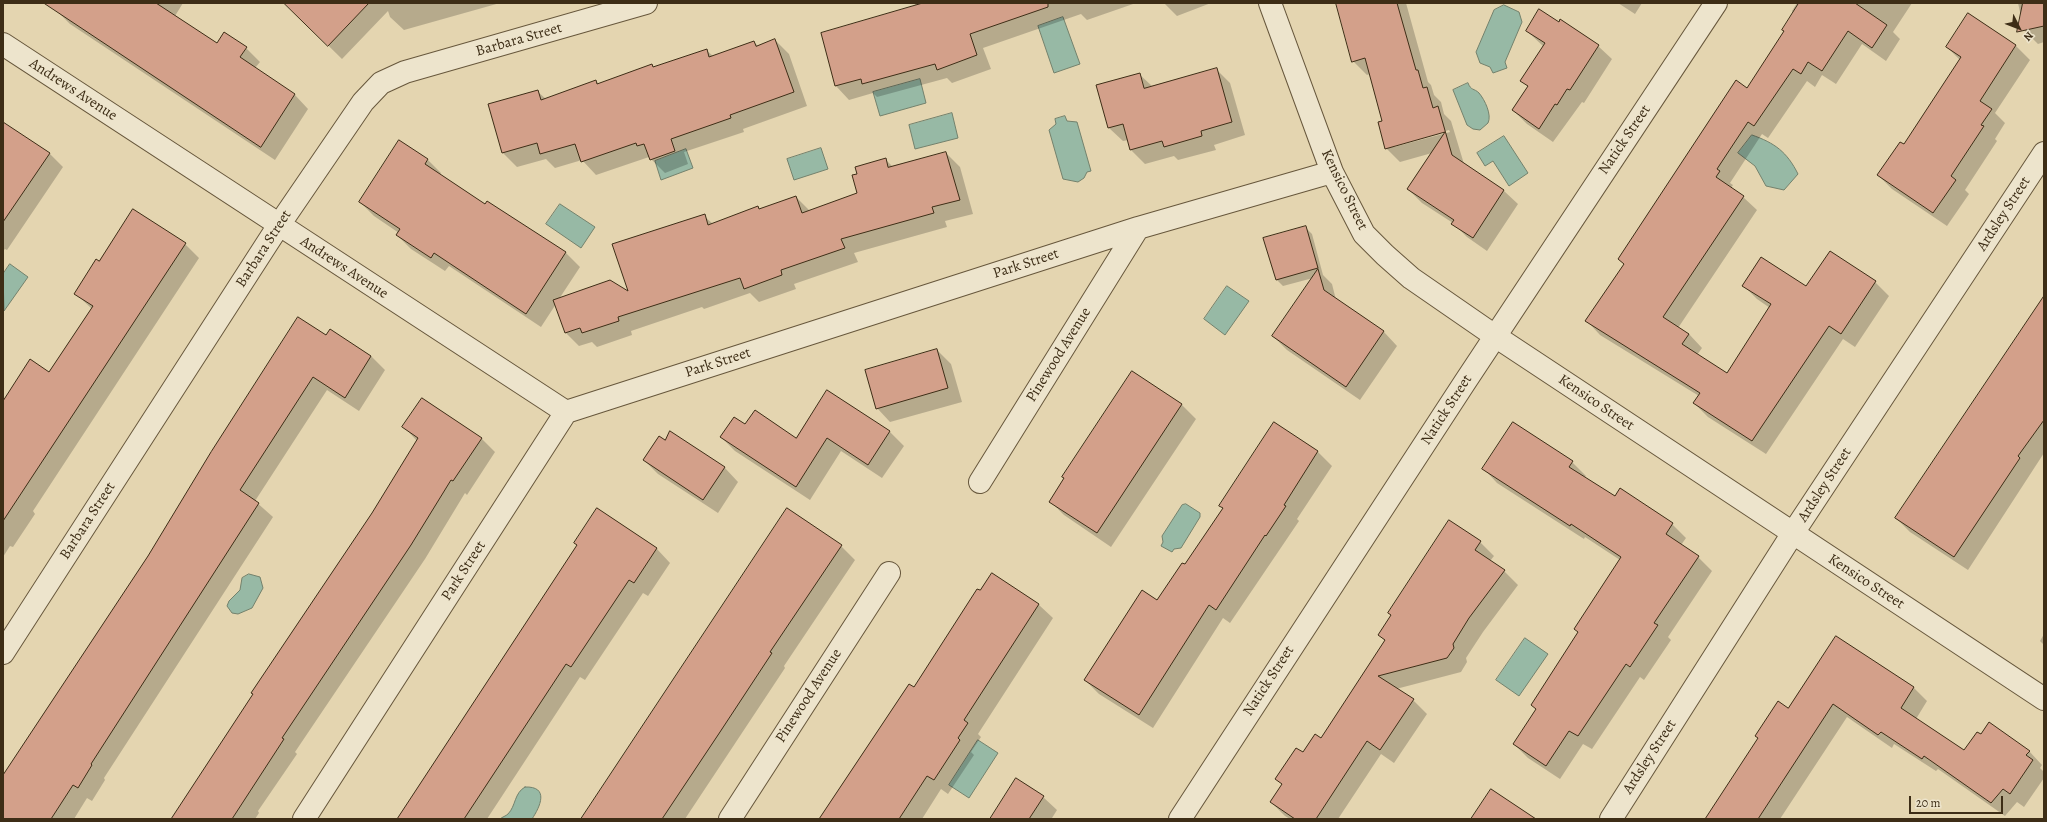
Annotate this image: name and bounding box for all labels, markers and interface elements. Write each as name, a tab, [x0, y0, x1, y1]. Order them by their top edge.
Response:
north arrow	[1999, 8, 2039, 48]
street label: Barbara Street	[474, 19, 564, 61]
text: N	[2020, 28, 2037, 44]
street label: Andrews Avenue	[26, 55, 120, 125]
street label: Natick Street	[1595, 102, 1655, 178]
street label: Kensico Street	[1317, 147, 1371, 233]
street label: Ardsley Street	[1973, 173, 2035, 255]
street label: Barbara Street	[232, 207, 296, 291]
street label: Andrews Avenue	[297, 233, 391, 303]
street label: Park Street	[991, 245, 1061, 283]
street label: Pinewood Avenue	[1023, 304, 1095, 406]
street label: Park Street	[683, 344, 753, 382]
street label: Natick Street	[1418, 371, 1476, 449]
street label: Kensico Street	[1555, 371, 1637, 435]
street label: Ardsley Street	[1794, 444, 1856, 526]
street label: Barbara Street	[56, 479, 120, 563]
street label: Park Street	[438, 538, 490, 604]
street label: Kensico Street	[1824, 551, 1908, 613]
street label: Natick Street	[1240, 642, 1298, 720]
street label: Pinewood Avenue	[772, 646, 846, 746]
street label: Ardsley Street	[1619, 716, 1681, 798]
scale bar	[1911, 788, 2005, 814]
text: 20 m	[1916, 795, 1940, 811]

